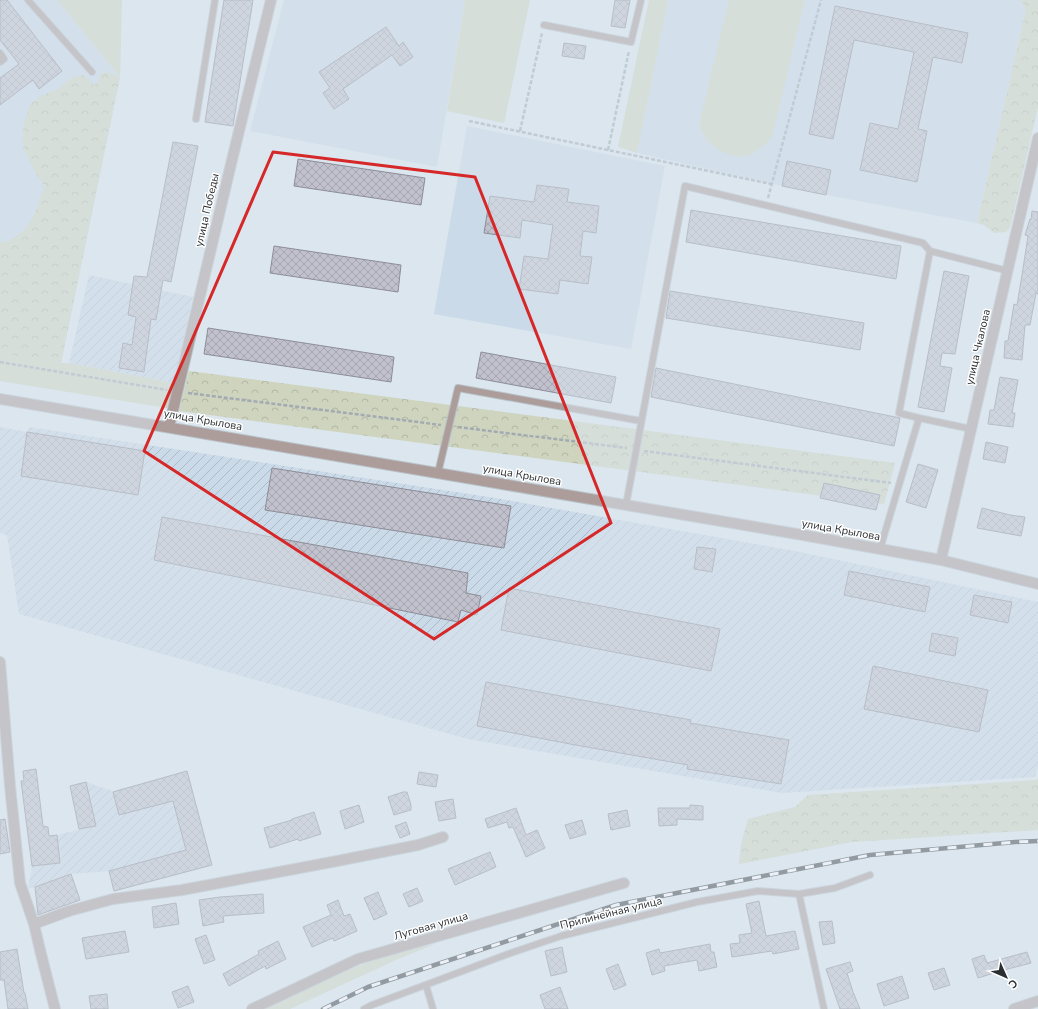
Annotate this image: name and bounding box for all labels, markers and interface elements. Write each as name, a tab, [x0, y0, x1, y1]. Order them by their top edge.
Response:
street label: улица Победы	[191, 172, 223, 248]
street label: улица Чкалова	[962, 308, 994, 386]
street label: улица Крылова	[162, 406, 244, 434]
street label: улица Крылова	[481, 461, 563, 489]
street label: улица Крылова	[800, 516, 882, 544]
street label: Прилинейная улица	[558, 893, 664, 933]
street label: Луговая улица	[392, 908, 470, 944]
north arrow	[986, 957, 1026, 997]
text: С	[1004, 976, 1021, 992]

